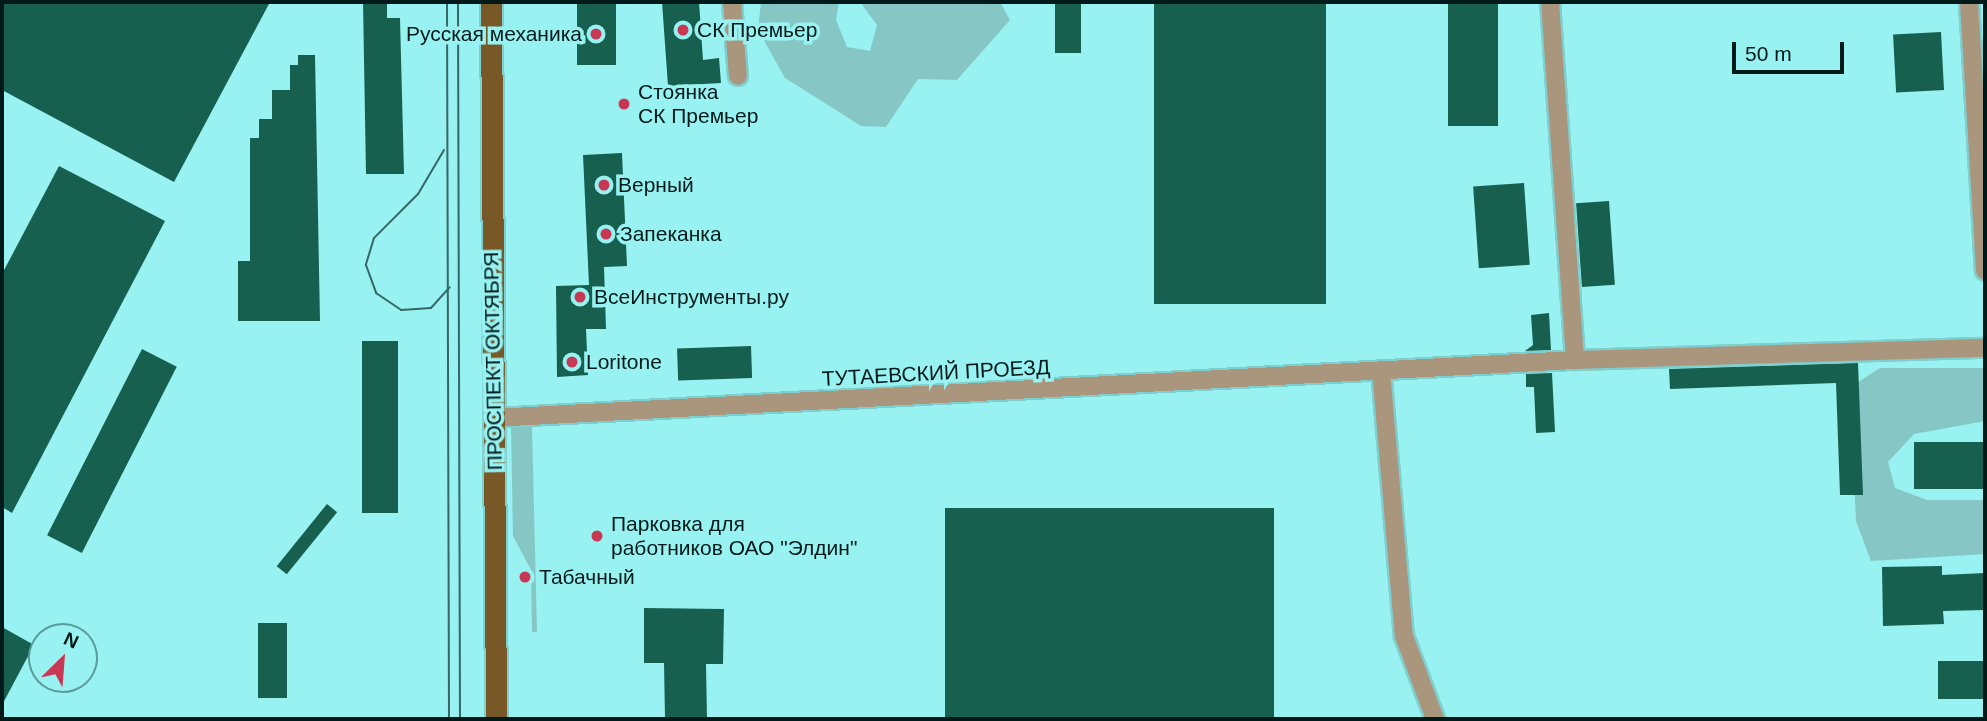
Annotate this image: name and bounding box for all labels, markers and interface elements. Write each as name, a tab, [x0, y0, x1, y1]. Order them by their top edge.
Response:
place label: СК Премьер	[697, 17, 817, 43]
place label: Русская механика	[406, 21, 582, 47]
marker: СК Премьер	[675, 22, 691, 38]
marker: Русская механика	[588, 26, 604, 42]
scale bar	[1735, 28, 1847, 72]
text: 50 m	[1745, 42, 1792, 65]
place label: Стоянка СК Премьер	[638, 79, 758, 129]
marker: Стоянка СК Премьер	[616, 96, 632, 112]
place label: Верный	[618, 172, 694, 198]
marker: Верный	[596, 177, 612, 193]
place label: Запеканка	[620, 221, 722, 247]
marker: Запеканка	[598, 226, 614, 242]
street label: ПРОСПЕКТ ОКТЯБРЯ	[478, 251, 508, 471]
place label: ВсеИнструменты.ру	[594, 284, 789, 310]
marker: ВсеИнструменты.ру	[572, 289, 588, 305]
place label: Loritone	[586, 349, 662, 375]
marker: Loritone	[564, 354, 580, 370]
street label: ТУТАЕВСКИЙ ПРОЕЗД	[821, 354, 1051, 392]
place label: Парковка для работников ОАО "Элдин"	[611, 511, 857, 561]
marker: Парковка для работников ОАО "Элдин"	[589, 528, 605, 544]
place label: Табачный	[539, 564, 635, 590]
marker: Табачный	[517, 569, 533, 585]
north arrow	[28, 623, 98, 693]
text: N	[61, 628, 82, 653]

